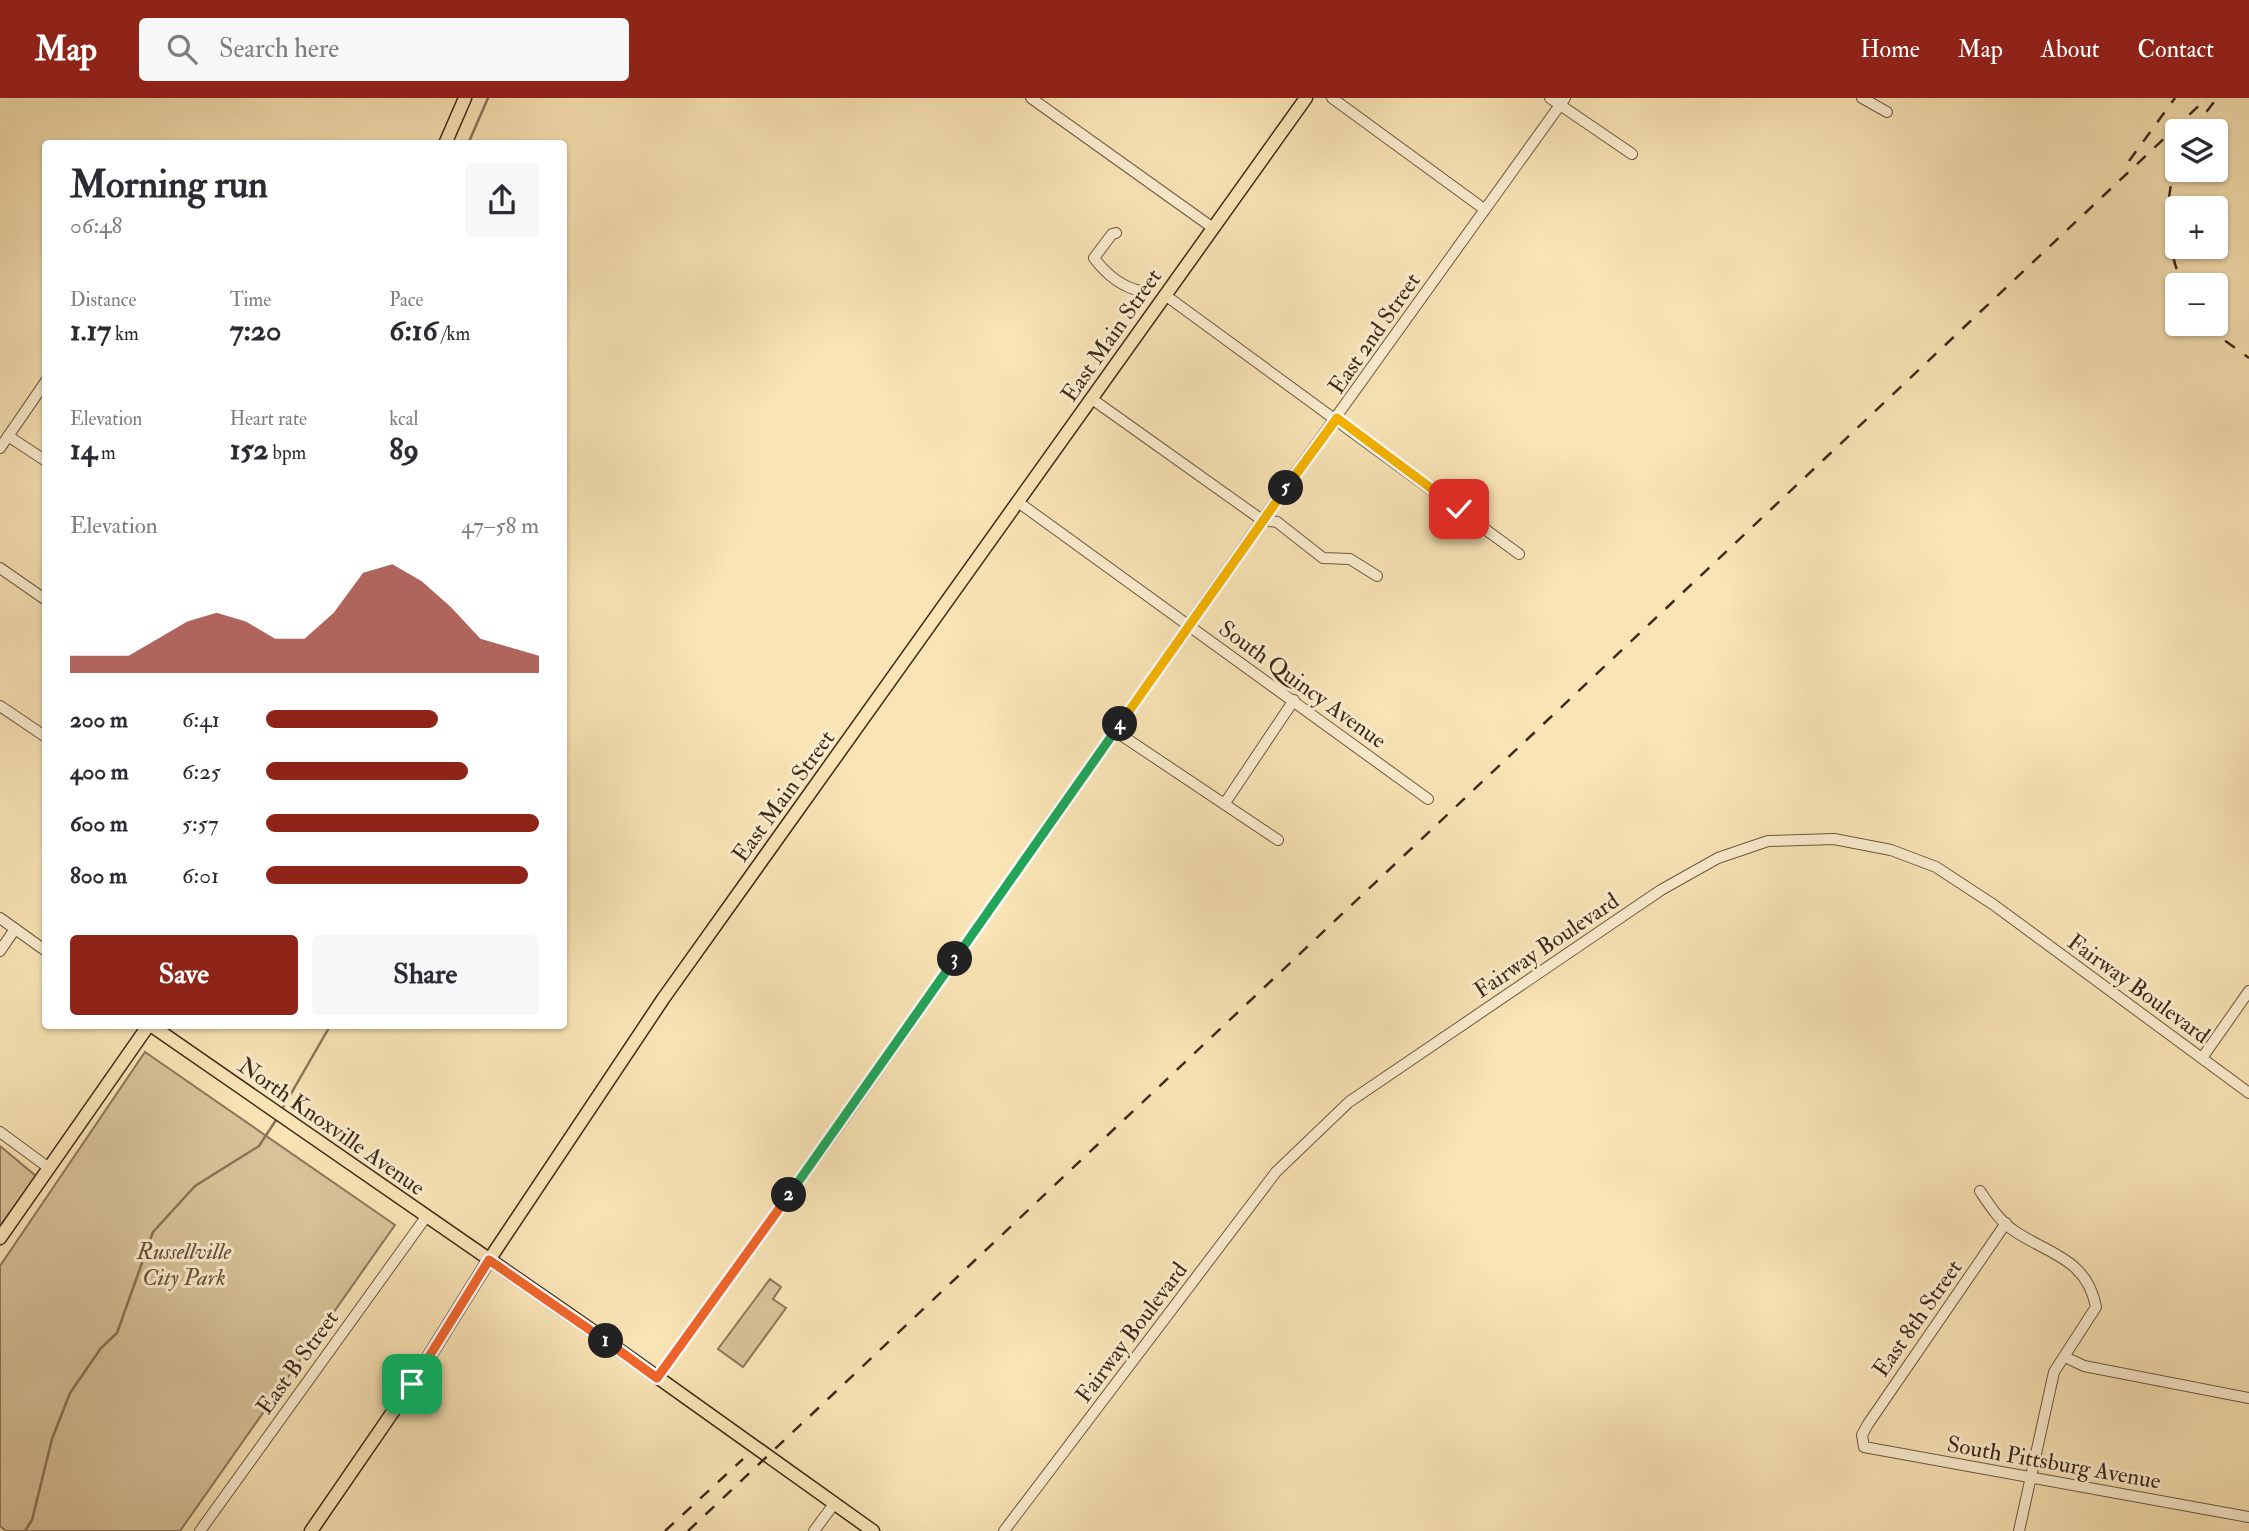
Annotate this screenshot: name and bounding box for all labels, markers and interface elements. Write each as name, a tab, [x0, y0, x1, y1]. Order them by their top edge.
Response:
search box	[139, 18, 629, 81]
text: Map	[35, 29, 97, 70]
icon: search	[163, 30, 201, 68]
text: Search here	[219, 33, 339, 65]
text: Home	[1860, 34, 1920, 65]
text: Map	[1958, 34, 2003, 65]
text: About	[2041, 34, 2100, 65]
text: Contact	[2138, 34, 2214, 65]
map controls	[2165, 119, 2228, 336]
button: layers	[2165, 119, 2228, 182]
text: Morning run	[70, 161, 268, 209]
button: share	[465, 163, 539, 237]
button: +	[2165, 196, 2228, 259]
text: 06:48	[70, 211, 122, 240]
street label: East Main Street	[1055, 263, 1168, 408]
street label: East 2nd Street	[1322, 267, 1427, 399]
button: −	[2165, 273, 2228, 336]
text: Distance	[70, 288, 136, 312]
text: Time	[230, 288, 271, 312]
text: Pace	[389, 288, 423, 312]
text: 1.17	[70, 312, 111, 349]
text: 7:20	[230, 312, 281, 349]
text: 6:16	[389, 312, 438, 349]
text: km	[111, 322, 139, 346]
text: /km	[438, 322, 470, 346]
text: Elevation	[70, 407, 142, 431]
text: Heart rate	[230, 407, 307, 431]
text: kcal	[389, 407, 418, 431]
text: 14	[70, 431, 97, 468]
text: 152	[230, 431, 269, 468]
text: 89	[389, 431, 419, 468]
text: m	[97, 441, 116, 465]
text: bpm	[269, 441, 306, 465]
pin: 5	[1268, 470, 1304, 506]
text: 5	[1281, 475, 1290, 499]
pin	[1429, 479, 1489, 539]
icon: check	[1440, 490, 1478, 528]
text: Elevation	[70, 511, 158, 540]
text: 47–58 m	[461, 511, 539, 540]
street label: South Quincy Avenue	[1213, 614, 1392, 755]
text: 200 m	[70, 705, 128, 734]
text: 6:41	[182, 705, 220, 734]
pin: 4	[1102, 706, 1138, 742]
text: 4	[1114, 711, 1125, 735]
street label: East Main Street	[726, 725, 841, 868]
text: 400 m	[70, 757, 129, 786]
text: 6:25	[182, 757, 221, 786]
text: 600 m	[70, 809, 128, 838]
text: 5:57	[182, 809, 218, 838]
text: 800 m	[70, 861, 127, 890]
text: 6:01	[182, 861, 219, 890]
street label: Fairway Boulevard	[1468, 886, 1624, 1005]
street label: Fairway Boulevard	[2062, 927, 2215, 1050]
button: Save	[70, 935, 298, 1015]
button: Share	[312, 935, 539, 1015]
pin: 3	[937, 942, 972, 976]
text: 3	[951, 946, 958, 970]
street label: North Knoxville Avenue	[233, 1051, 431, 1202]
pin: 2	[772, 1178, 806, 1212]
text: 2	[784, 1182, 793, 1206]
park label: Russellville City Park	[136, 1237, 232, 1292]
street label: East 8th Street	[1866, 1254, 1969, 1383]
street label: Fairway Boulevard	[1069, 1256, 1194, 1408]
street label: East B Street	[250, 1305, 345, 1420]
pin: 1	[588, 1324, 624, 1358]
text: 1	[602, 1328, 609, 1352]
pin	[382, 1354, 442, 1414]
icon: arrive	[393, 1365, 431, 1403]
street label: South Pittsburg Avenue	[1945, 1429, 2163, 1496]

